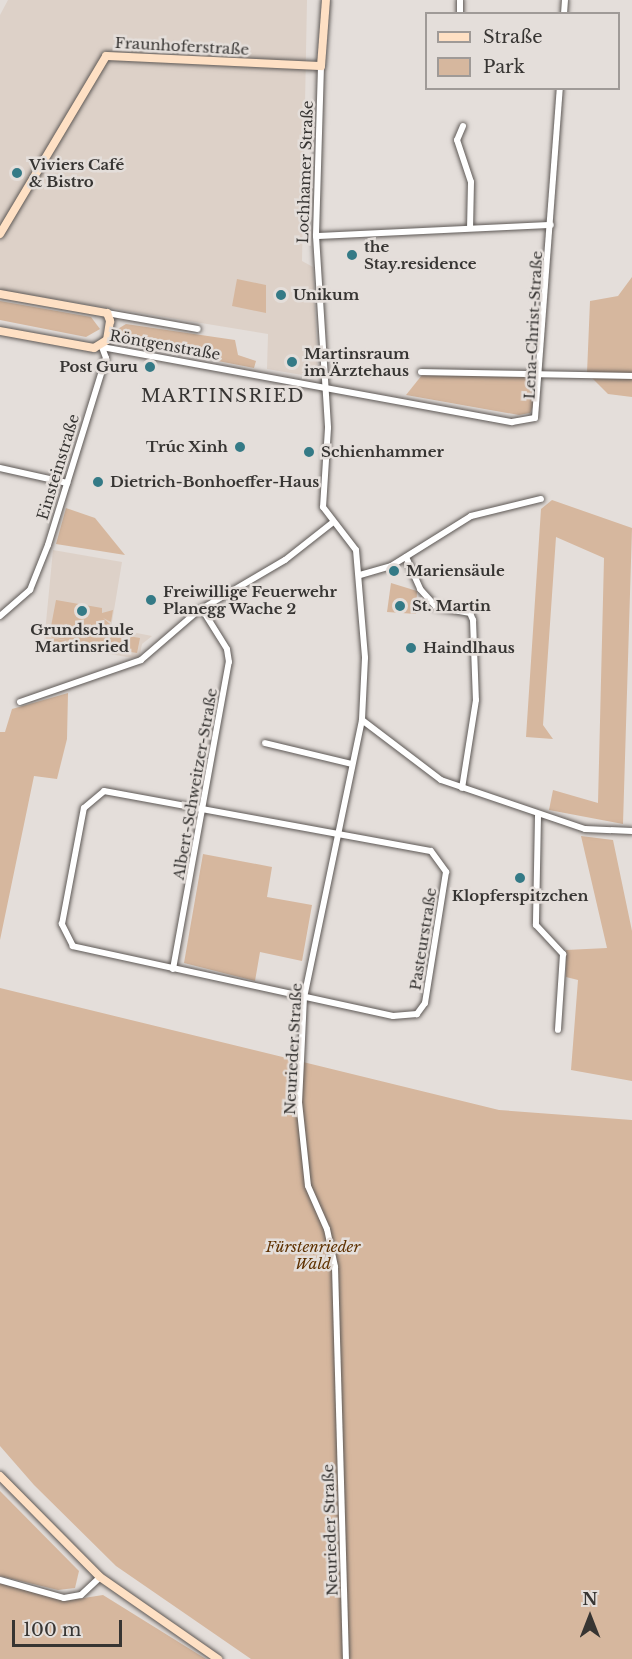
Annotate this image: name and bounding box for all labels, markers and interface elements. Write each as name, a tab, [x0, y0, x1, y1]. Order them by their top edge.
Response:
legend	[425, 12, 620, 90]
text: Straße	[483, 26, 543, 48]
street label: Fraunhoferstraße	[114, 33, 250, 59]
text: Park	[483, 56, 525, 78]
street label: Lochhamer Straße	[294, 100, 316, 244]
place label: Viviers Café & Bistro	[29, 155, 124, 190]
marker: Viviers Café & Bistro	[10, 166, 24, 180]
place label: the Stay.residence	[364, 237, 476, 272]
marker: the Stay.residence	[345, 248, 359, 262]
street label: Lena-Christ-Straße	[520, 250, 546, 400]
place label: Unikum	[293, 286, 359, 304]
marker: Unikum	[274, 288, 288, 302]
street label: Röntgenstraße	[108, 326, 222, 364]
place label: Martinsraum im Ärztehaus	[304, 344, 410, 379]
marker: Martinsraum im Ärztehaus	[285, 355, 299, 369]
place label: Post Guru	[59, 358, 138, 376]
marker: Post Guru	[143, 360, 157, 374]
district label: MARTINSRIED	[141, 385, 305, 407]
street label: Einsteinstraße	[33, 412, 83, 522]
place label: Trúc Xinh	[146, 438, 228, 456]
marker: Trúc Xinh	[233, 440, 247, 454]
place label: Schienhammer	[321, 443, 444, 461]
marker: Schienhammer	[302, 445, 316, 459]
place label: Dietrich-Bonhoeffer-Haus	[110, 473, 319, 491]
marker: Dietrich-Bonhoeffer-Haus	[91, 475, 105, 489]
place label: Mariensäule	[406, 562, 505, 580]
marker: Mariensäule	[387, 564, 401, 578]
place label: Freiwillige Feuerwehr Planegg Wache 2	[163, 582, 337, 617]
marker: Freiwillige Feuerwehr Planegg Wache 2	[144, 593, 158, 607]
place label: St. Martin	[412, 597, 491, 615]
marker: St. Martin	[393, 599, 407, 613]
marker: Grundschule Martinsried	[75, 604, 89, 618]
place label: Grundschule Martinsried	[30, 620, 134, 655]
place label: Haindlhaus	[423, 639, 515, 657]
marker: Haindlhaus	[404, 641, 418, 655]
street label: Albert-Schweitzer-Straße	[169, 687, 221, 881]
marker: Klopferspitzchen	[513, 871, 527, 885]
street label: Pasteurstraße	[406, 886, 440, 992]
place label: Klopferspitzchen	[452, 887, 588, 905]
street label: Neurieder Straße	[281, 982, 305, 1116]
park label: Fürstenrieder Wald	[266, 1237, 360, 1272]
street label: Neurieder Straße	[319, 1464, 341, 1596]
north arrow	[560, 1587, 620, 1647]
text: N	[582, 1589, 598, 1609]
scale bar	[15, 1608, 124, 1646]
text: 100 m	[23, 1619, 81, 1641]

